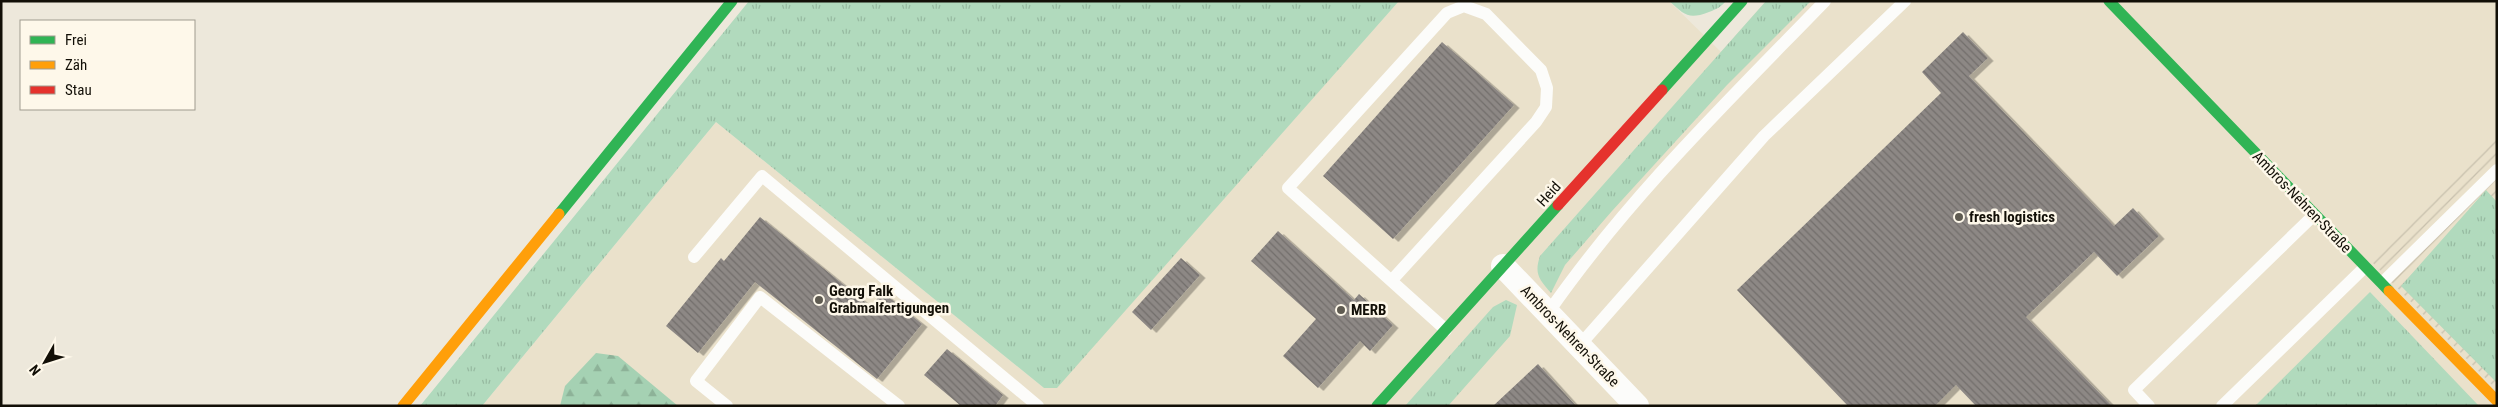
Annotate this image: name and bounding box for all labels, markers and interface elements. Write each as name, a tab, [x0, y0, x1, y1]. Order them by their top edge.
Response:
legend	[20, 20, 195, 110]
text: Frei	[65, 31, 87, 49]
text: Zäh	[65, 56, 87, 74]
text: Stau	[65, 81, 92, 99]
street label: Ambros-Nehren-Straße	[2249, 147, 2355, 257]
street label: Heid	[1533, 178, 1565, 210]
place label: fresh logistics	[1969, 208, 2055, 226]
marker: fresh logistics	[1953, 211, 1965, 223]
street label: Ambros-Nehren-Straße	[1517, 281, 1623, 391]
place label: Georg Falk Grabmalfertigungen	[829, 282, 949, 317]
marker: Georg Falk Grabmalfertigungen	[813, 294, 825, 306]
place label: MERB	[1351, 301, 1386, 319]
marker: MERB	[1335, 304, 1347, 316]
north arrow	[20, 337, 70, 387]
text: N	[26, 362, 44, 379]

